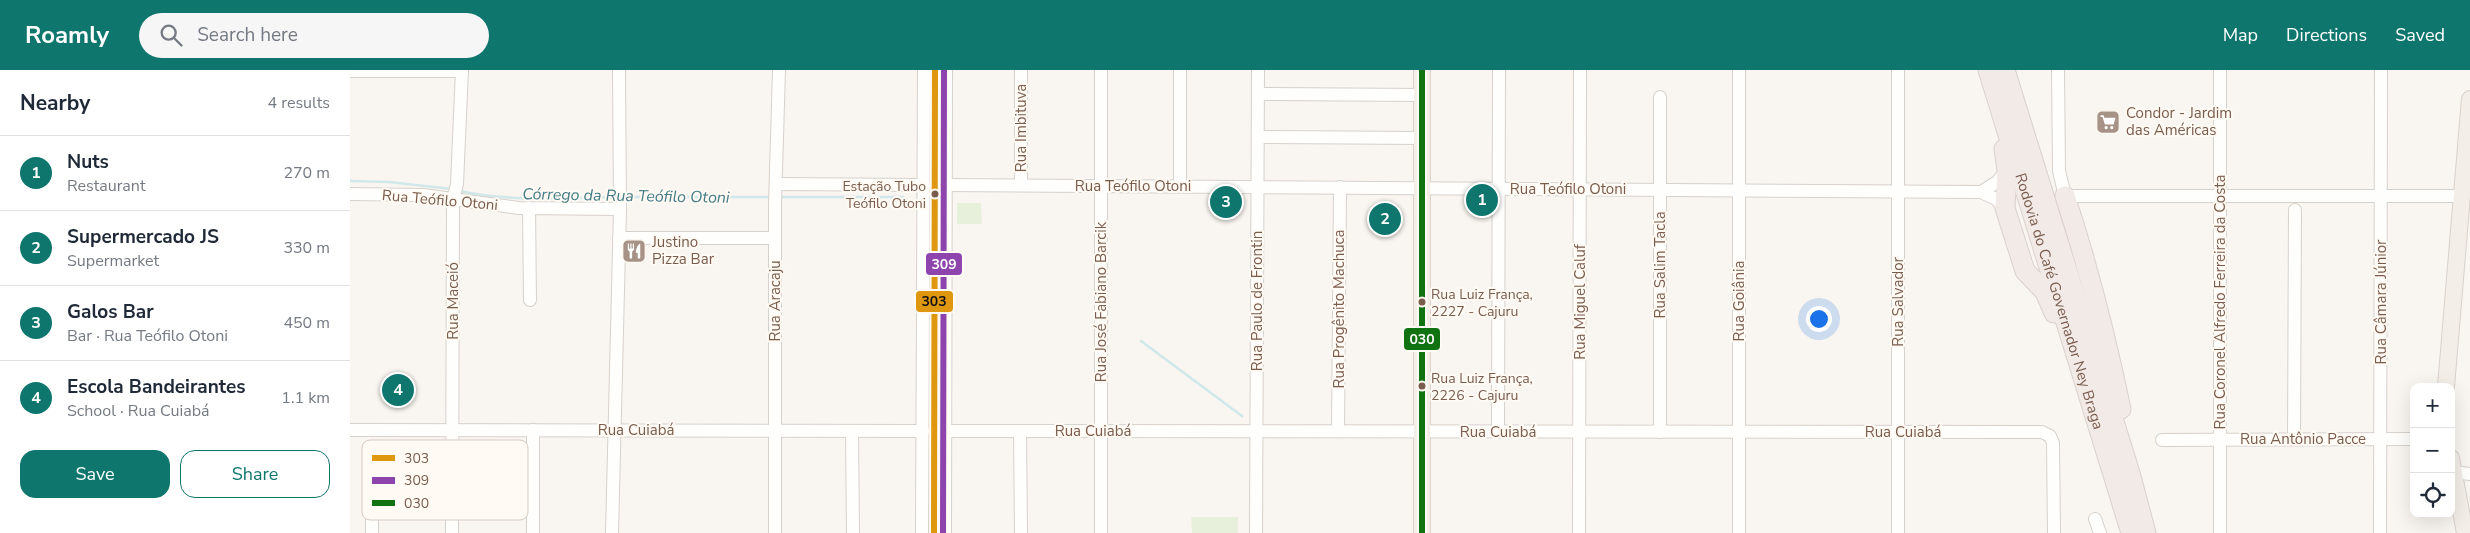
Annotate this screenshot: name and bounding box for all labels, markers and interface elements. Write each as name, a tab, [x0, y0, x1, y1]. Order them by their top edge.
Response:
search box	[139, 13, 489, 58]
text: Roamly	[25, 19, 109, 51]
icon: search	[157, 21, 185, 49]
text: Search here	[197, 22, 298, 48]
text: Map	[2223, 23, 2258, 47]
text: Directions	[2286, 23, 2367, 47]
text: Saved	[2395, 23, 2445, 47]
street label: Rua Imbituva	[1011, 84, 1031, 172]
text: Nearby	[20, 89, 90, 117]
text: 4 results	[268, 92, 330, 114]
place label: Condor - Jardim das Américas	[2126, 103, 2232, 140]
supermarket icon: Condor - Jardim das Américas	[2095, 109, 2121, 135]
text: Nuts	[67, 149, 109, 175]
text: 1	[31, 162, 41, 184]
text: 270 m	[283, 162, 330, 184]
street label: Rodovia do Café Governador Ney Braga	[2010, 171, 2108, 432]
text: Restaurant	[67, 175, 146, 197]
street label: Rua Coronel Alfredo Ferreira da Costa	[2210, 175, 2230, 429]
street label: Rua Teófilo Otoni	[1075, 176, 1191, 196]
place label: Estação Tubo Teófilo Otoni	[843, 177, 926, 213]
street label: Rua Teófilo Otoni	[1510, 179, 1626, 199]
pin: 1	[1466, 181, 1498, 219]
water label: Córrego da Rua Teófilo Otoni	[522, 183, 730, 209]
pin: 3	[1210, 183, 1242, 221]
street label: Rua Teófilo Otoni	[381, 185, 499, 215]
marker: Estação Tubo Teófilo Otoni	[930, 189, 940, 199]
pin: 2	[1369, 200, 1401, 238]
street label: Rua Salim Tacla	[1650, 211, 1670, 319]
street label: Rua José Fabiano Barcik	[1091, 221, 1111, 382]
text: Supermercado JS	[67, 224, 219, 250]
street label: Rua Progênito Machuca	[1329, 230, 1349, 388]
street label: Rua Paulo de Frontin	[1247, 231, 1267, 371]
place label: Justino Pizza Bar	[651, 232, 715, 269]
text: 2	[31, 237, 41, 259]
text: 330 m	[283, 237, 330, 259]
restaurant icon: Justino Pizza Bar	[621, 238, 647, 264]
street label: Rua Câmara Júnior	[2371, 239, 2391, 364]
street label: Rua Miguel Caluf	[1570, 243, 1590, 360]
text: Supermarket	[67, 250, 159, 272]
line badge: 309	[925, 252, 963, 276]
text: 309	[931, 255, 957, 274]
street label: Rua Salvador	[1888, 257, 1908, 347]
street label: Rua Aracaju	[765, 260, 785, 342]
street label: Rua Goiânia	[1729, 261, 1749, 341]
street label: Rua Maceió	[443, 262, 463, 340]
place label: Rua Luiz França, 2227 - Cajuru	[1431, 285, 1533, 321]
line badge: 303	[915, 290, 954, 313]
text: 303	[921, 292, 947, 311]
marker: Rua Luiz França, 2227 - Cajuru	[1417, 297, 1427, 307]
text: Galos Bar	[67, 299, 154, 325]
your location	[1806, 306, 1832, 332]
text: 3	[31, 312, 41, 334]
text: 450 m	[283, 312, 330, 334]
text: Bar · Rua Teófilo Otoni	[67, 325, 228, 347]
line badge: 030	[1403, 327, 1441, 351]
text: 030	[1409, 330, 1435, 349]
place label: Rua Luiz França, 2226 - Cajuru	[1431, 369, 1533, 405]
pin: 4	[382, 371, 414, 409]
text: Escola Bandeirantes	[67, 374, 246, 400]
marker: Rua Luiz França, 2226 - Cajuru	[1417, 381, 1427, 391]
map controls	[2410, 383, 2455, 518]
button: +	[2410, 383, 2455, 428]
text: 4	[31, 387, 41, 409]
text: 1.1 km	[281, 387, 330, 409]
text: School · Rua Cuiabá	[67, 400, 210, 422]
street label: Rua Cuiabá	[598, 420, 674, 440]
street label: Rua Cuiabá	[1055, 421, 1131, 441]
street label: Rua Cuiabá	[1460, 422, 1536, 442]
street label: Rua Cuiabá	[1865, 422, 1941, 442]
button: −	[2410, 428, 2455, 473]
street label: Rua Antônio Pacce	[2240, 429, 2366, 449]
legend	[362, 440, 528, 520]
text: 303	[404, 449, 429, 468]
button: Save	[20, 450, 170, 498]
button: Share	[180, 450, 330, 498]
text: 309	[404, 471, 429, 490]
button: locate	[2410, 473, 2455, 518]
text: 030	[404, 494, 429, 513]

